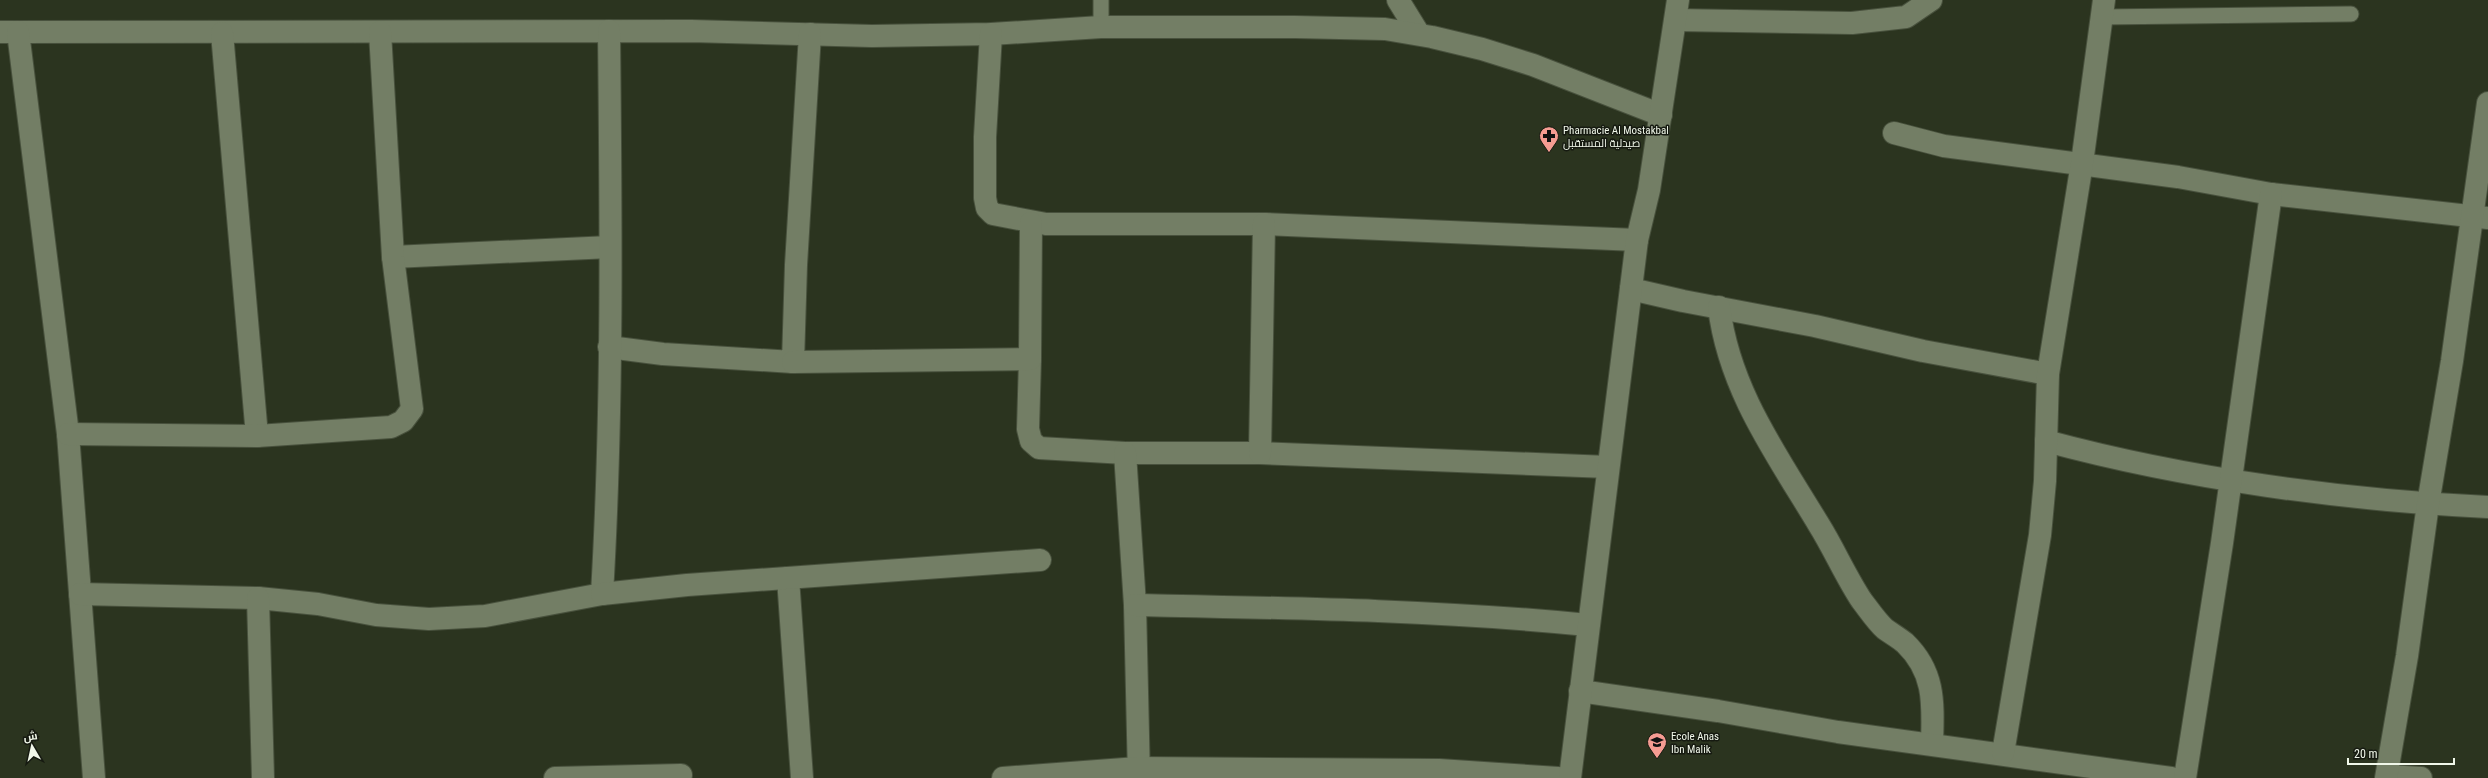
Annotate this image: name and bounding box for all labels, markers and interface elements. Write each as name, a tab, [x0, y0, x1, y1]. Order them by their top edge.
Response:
place label: Pharmacie Al Mostakbal صيدلية المستقبل	[1563, 124, 1669, 150]
pharmacy icon: Pharmacie Al Mostakbal صيدلية المستقبل	[1538, 125, 1560, 153]
north arrow	[12, 726, 52, 766]
text: ش	[23, 729, 39, 744]
place label: Ecole Anas Ibn Malik	[1671, 730, 1719, 756]
school or university icon: Ecole Anas Ibn Malik	[1646, 731, 1668, 759]
scale bar	[2348, 740, 2454, 766]
text: 20 m	[2354, 747, 2378, 761]

